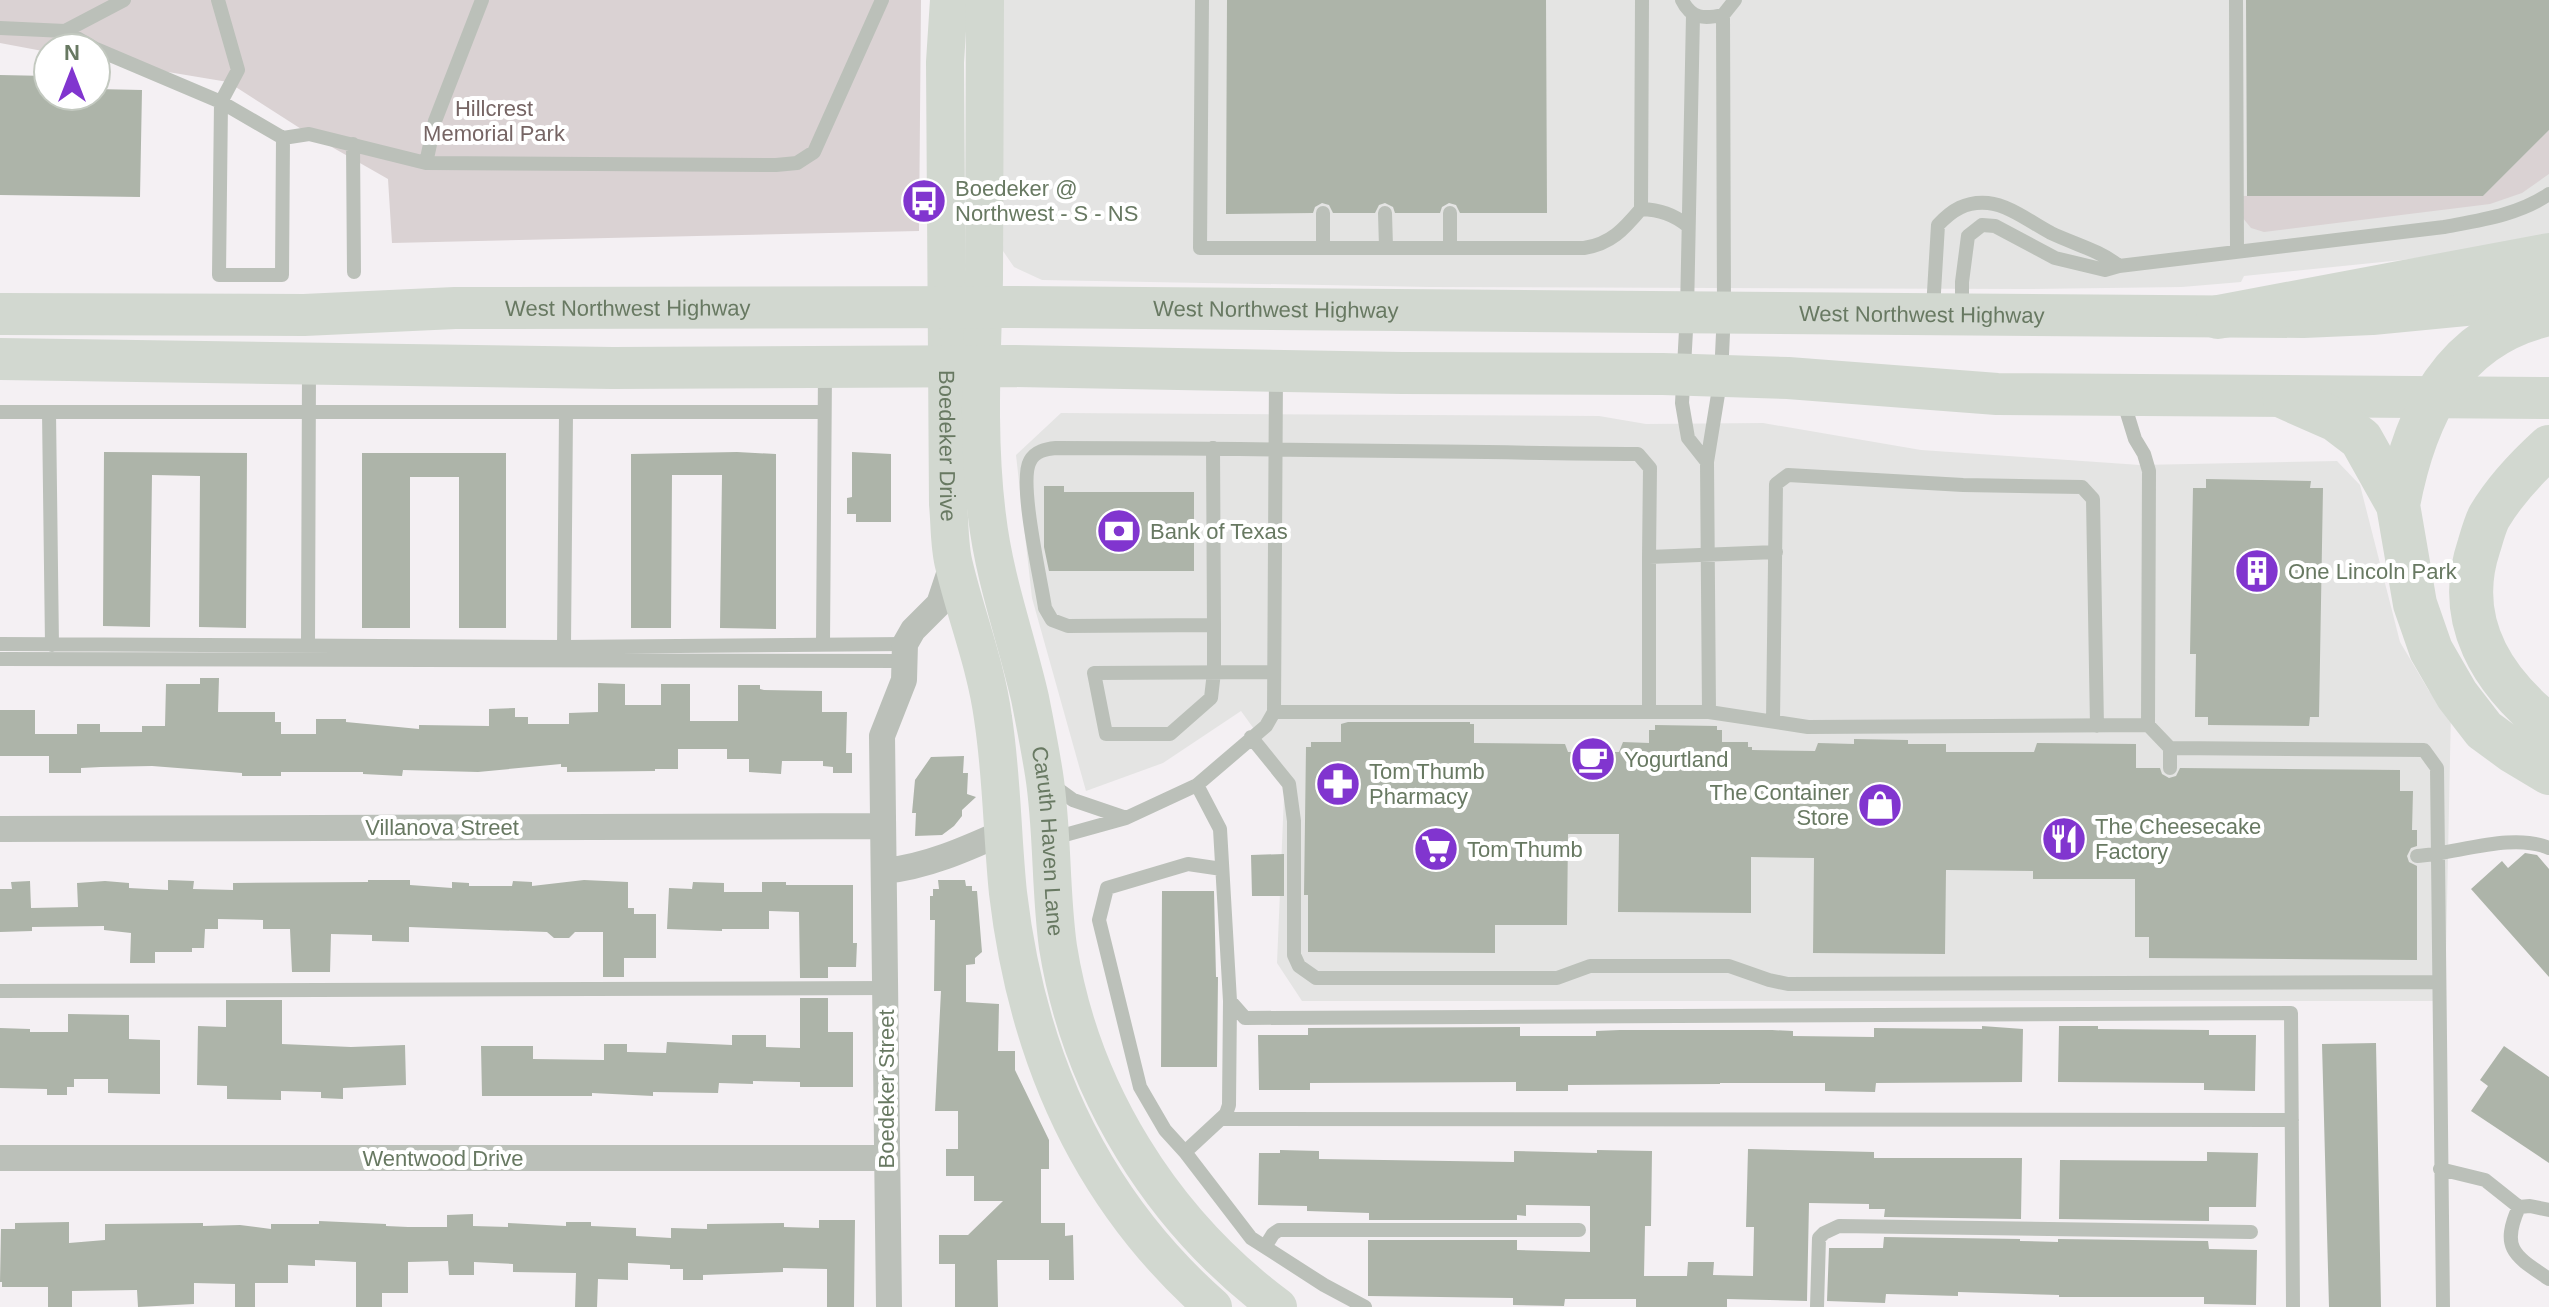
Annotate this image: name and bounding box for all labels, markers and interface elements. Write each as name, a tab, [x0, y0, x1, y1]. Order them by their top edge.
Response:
north arrow	[32, 32, 112, 112]
text: N	[64, 40, 80, 65]
park label: Hillcrest Memorial Park	[423, 96, 566, 146]
place label: Boedeker @ Northwest - S - NS	[955, 176, 1138, 226]
bus stop icon: Boedeker @ Northwest - S - NS	[900, 177, 948, 225]
street label: West Northwest Highway	[505, 295, 751, 321]
street label: West Northwest Highway	[1153, 296, 1399, 323]
street label: West Northwest Highway	[1799, 301, 2045, 328]
street label: Boedeker Drive	[934, 370, 961, 522]
bank icon: Bank of Texas	[1095, 507, 1143, 555]
place label: Bank of Texas	[1150, 519, 1288, 544]
building icon: One Lincoln Park	[2233, 547, 2281, 595]
place label: One Lincoln Park	[2288, 559, 2458, 584]
cafe icon: Yogurtland	[1569, 735, 1617, 783]
street label: Caruth Haven Lane	[1026, 744, 1069, 938]
place label: Yogurtland	[1624, 747, 1728, 772]
place label: Tom Thumb Pharmacy	[1369, 759, 1485, 809]
pharmacy icon: Tom Thumb Pharmacy	[1314, 760, 1362, 808]
place label: The Container Store	[1710, 780, 1849, 830]
shop icon: The Container Store	[1856, 781, 1904, 829]
place label: The Cheesecake Factory	[2095, 814, 2261, 864]
street label: Villanova Street	[365, 815, 519, 840]
restaurant icon: The Cheesecake Factory	[2040, 815, 2088, 863]
supermarket icon: Tom Thumb	[1412, 825, 1460, 873]
place label: Tom Thumb	[1467, 837, 1583, 862]
street label: Boedeker Street	[874, 1010, 899, 1168]
street label: Wentwood Drive	[363, 1146, 524, 1171]

